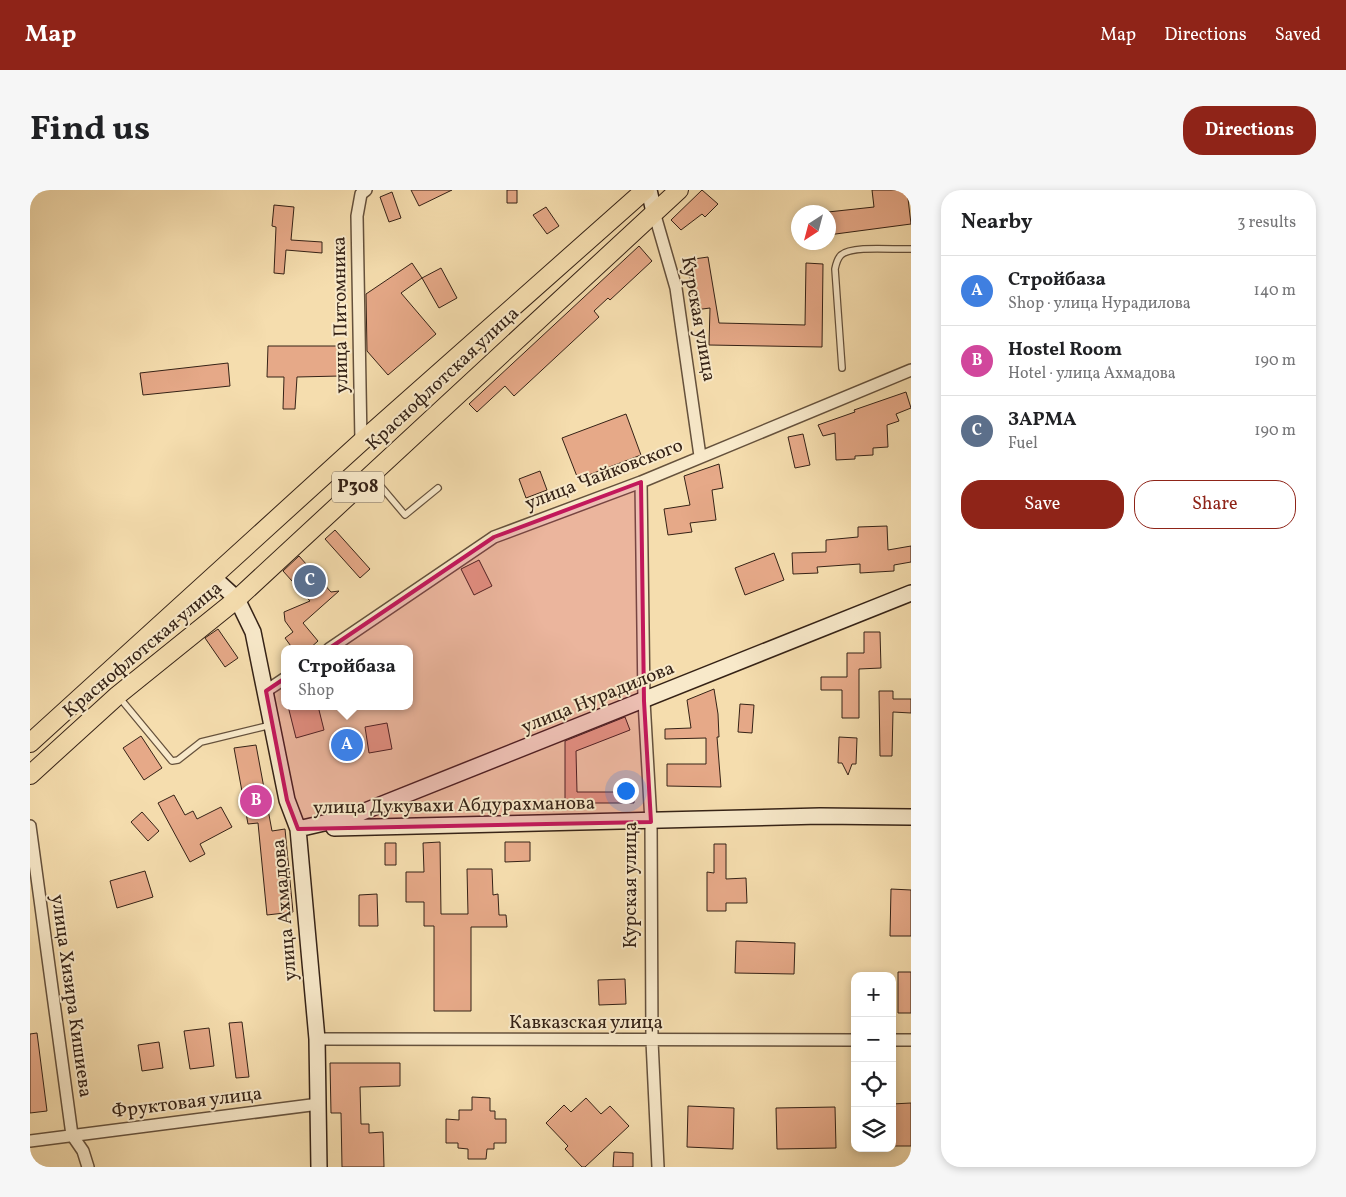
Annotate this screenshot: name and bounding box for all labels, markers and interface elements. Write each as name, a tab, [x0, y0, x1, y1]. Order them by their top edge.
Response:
text: Map	[25, 18, 76, 52]
text: Map	[1100, 23, 1136, 48]
text: Directions	[1164, 23, 1247, 48]
text: Saved	[1275, 23, 1321, 48]
text: Find us	[30, 106, 150, 154]
button: Directions	[1183, 106, 1316, 155]
north arrow	[791, 205, 836, 250]
text: Nearby	[961, 208, 1032, 237]
text: 3 results	[1237, 212, 1296, 234]
street label: улица Питомника	[327, 236, 355, 394]
street label: Курская улица	[674, 254, 722, 384]
text: Стройбаза	[1008, 267, 1106, 293]
text: A	[971, 280, 983, 302]
text: 140 m	[1254, 280, 1296, 302]
text: Shop · улица Нурадилова	[1008, 293, 1191, 315]
street label: Краснофлотская улица	[361, 301, 525, 457]
text: Hostel Room	[1008, 337, 1122, 363]
text: B	[972, 350, 982, 372]
text: 190 m	[1254, 350, 1296, 372]
text: Hotel · улица Ахмадова	[1008, 363, 1176, 385]
text: ЗАРМА	[1008, 407, 1076, 433]
text: C	[972, 420, 982, 442]
text: 190 m	[1254, 420, 1296, 442]
street label: улица Чайковского	[521, 433, 687, 517]
text: Fuel	[1008, 433, 1038, 455]
road number: P308	[332, 472, 384, 502]
button: Save	[961, 480, 1124, 529]
button: Share	[1134, 480, 1296, 529]
pin: C	[294, 562, 326, 600]
street label: Краснофлотская улица	[58, 576, 228, 724]
popup	[281, 645, 413, 710]
text: Стройбаза	[298, 654, 396, 680]
street label: улица Нурадилова	[518, 655, 678, 741]
text: Shop	[298, 680, 334, 702]
pin: A	[331, 726, 363, 764]
your location	[613, 778, 639, 804]
pin: B	[240, 782, 272, 820]
street label: улица Дукувахи Абдурахманова	[313, 791, 595, 821]
street label: Курская улица	[618, 822, 644, 948]
street label: улица Ахмадова	[266, 838, 304, 982]
street label: улица Хизира Кишиева	[44, 893, 98, 1099]
map controls	[851, 972, 896, 1152]
button: +	[851, 972, 896, 1017]
street label: Кавказская улица	[509, 1010, 663, 1036]
button: −	[851, 1017, 896, 1062]
button: locate	[851, 1062, 896, 1107]
street label: Фруктовая улица	[110, 1081, 264, 1125]
button: layers	[851, 1107, 896, 1152]

